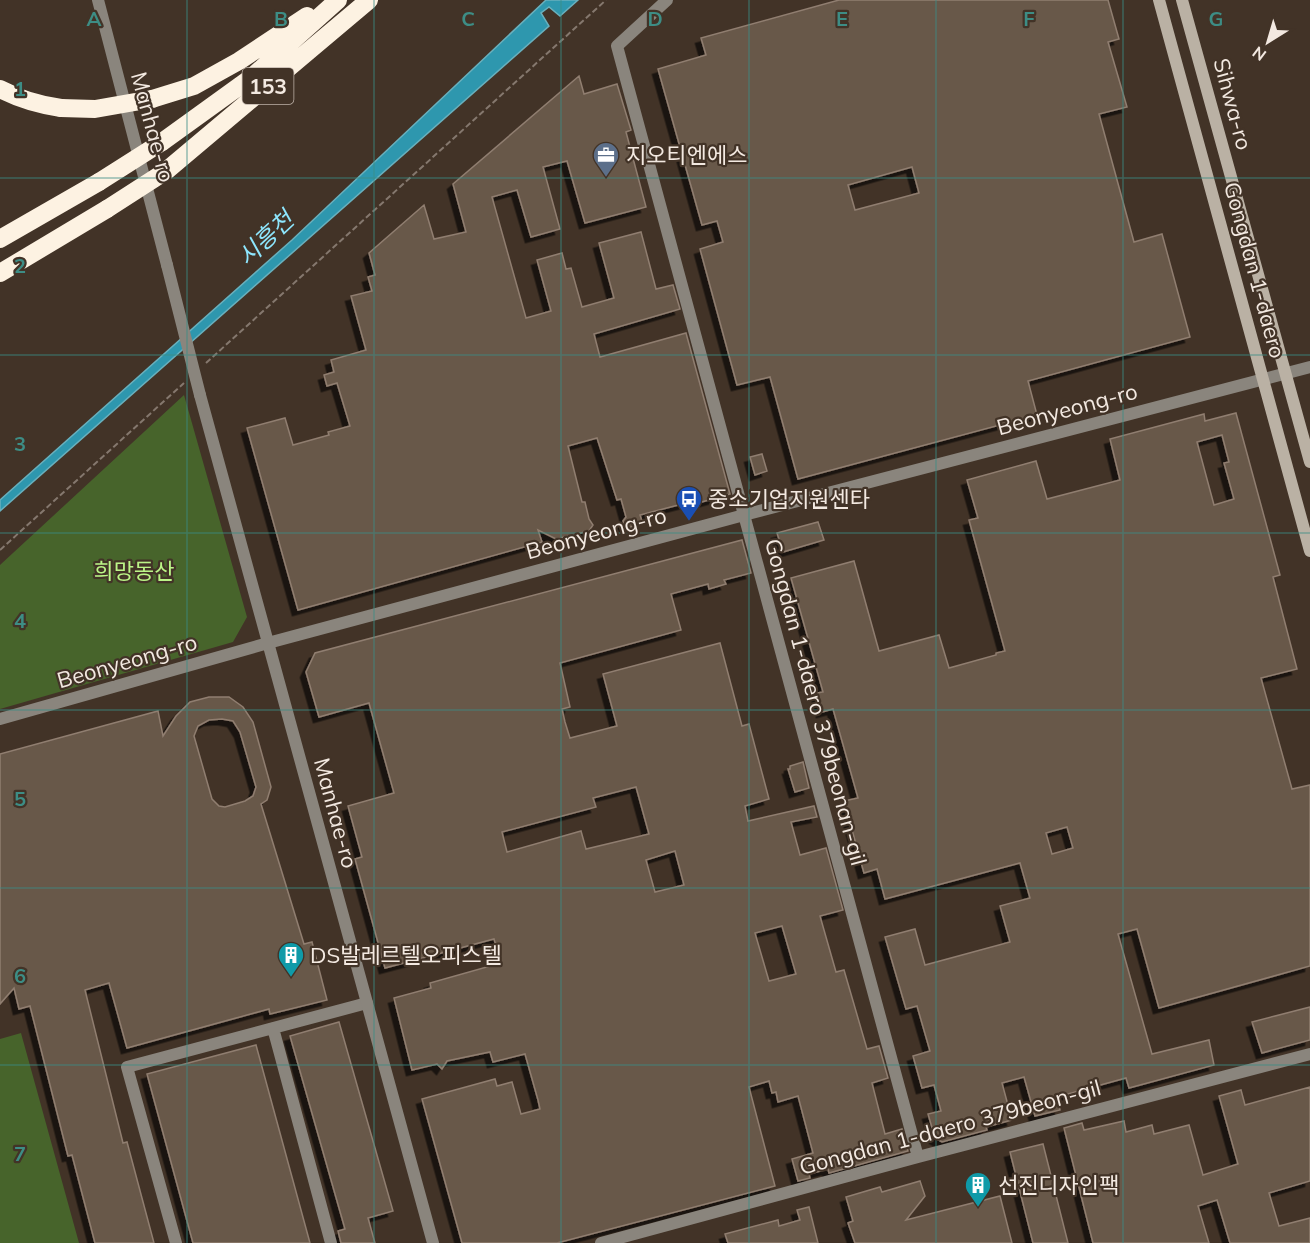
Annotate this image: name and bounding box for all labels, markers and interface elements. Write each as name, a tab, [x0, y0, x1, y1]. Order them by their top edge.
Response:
text: A	[87, 6, 102, 31]
text: B	[274, 6, 288, 31]
text: C	[461, 6, 475, 31]
text: D	[647, 6, 663, 31]
text: E	[836, 6, 848, 31]
text: F	[1023, 6, 1035, 31]
text: G	[1209, 6, 1223, 31]
north arrow	[1238, 12, 1298, 72]
text: N	[1248, 42, 1270, 66]
street label: Sihwa-ro	[1207, 55, 1259, 153]
road number: 153	[242, 68, 294, 104]
street label: Manhae-ro	[125, 69, 181, 185]
text: 1	[14, 76, 26, 101]
office icon: 지오티엔에스	[591, 140, 621, 178]
place label: 지오티엔에스	[626, 141, 747, 169]
street label: Gongdan 1-daero	[1218, 179, 1292, 361]
water label: 시흥천	[231, 202, 302, 272]
text: 2	[14, 253, 26, 278]
street label: Beonyeong-ro	[994, 377, 1140, 441]
text: 3	[14, 431, 26, 456]
bus stop icon: 중소기업지원센타	[674, 484, 704, 522]
place label: 중소기업지원센타	[708, 485, 870, 513]
street label: Beonyeong-ro	[523, 501, 669, 565]
street label: Gongdan 1-daero 379beonan-gil	[759, 536, 873, 868]
park label: 희망동산	[94, 557, 174, 585]
text: 4	[14, 608, 26, 633]
street label: Beonyeong-ro	[54, 628, 200, 694]
street label: Manhae-ro	[308, 755, 364, 871]
text: 5	[14, 786, 26, 811]
building icon: DS발레르텔오피스텔	[276, 940, 306, 978]
place label: DS발레르텔오피스텔	[310, 941, 502, 969]
text: 6	[14, 963, 26, 988]
street label: Gongdan 1-daero 379beon-gil	[796, 1073, 1104, 1181]
text: 7	[14, 1141, 26, 1166]
building icon: 선진디자인팩	[963, 1170, 993, 1208]
place label: 선진디자인팩	[998, 1171, 1119, 1199]

